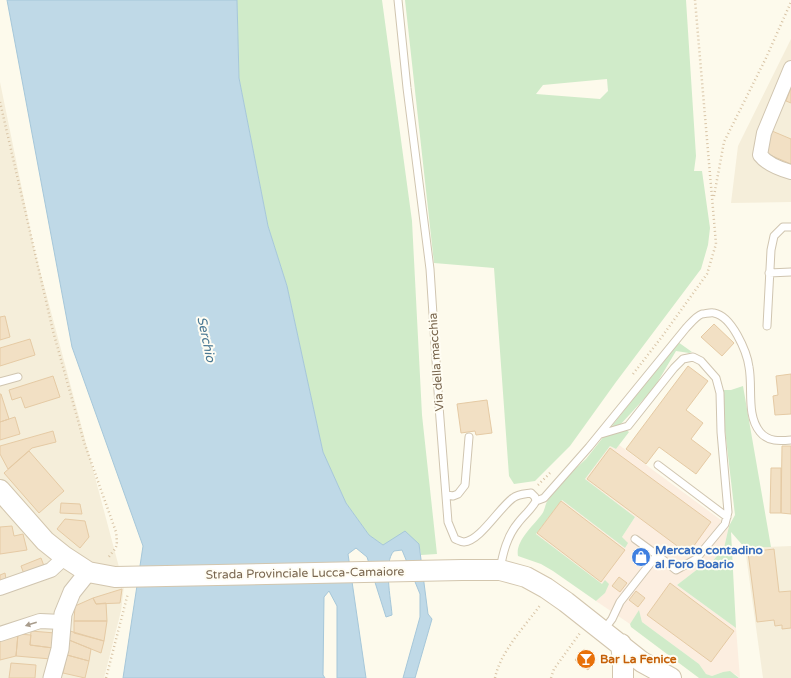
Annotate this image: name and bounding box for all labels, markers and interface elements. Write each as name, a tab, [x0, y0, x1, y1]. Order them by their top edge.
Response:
street label: Via della macchia	[426, 312, 446, 412]
water label: Serchio	[193, 315, 219, 365]
place label: Mercato contadino al Foro Boario	[655, 543, 763, 571]
shop icon: Mercato contadino al Foro Boario	[630, 546, 652, 568]
street label: Strada Provinciale Lucca-Camaiore	[206, 564, 405, 582]
one-way arrow	[24, 621, 36, 627]
bar icon: Bar La Fenice	[575, 648, 597, 670]
place label: Bar La Fenice	[600, 652, 677, 666]

